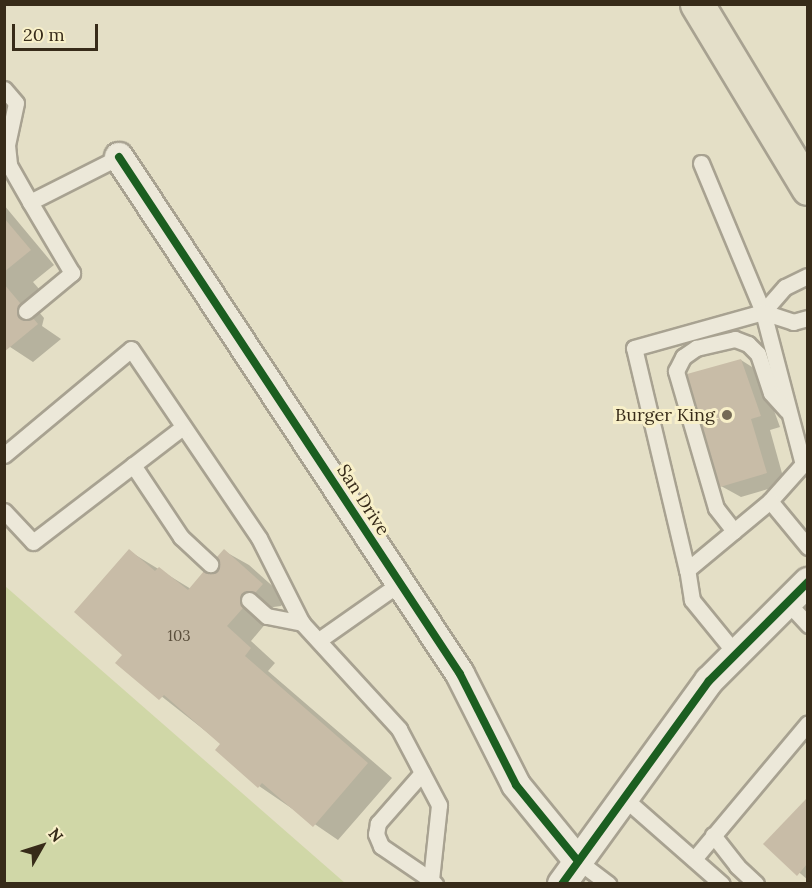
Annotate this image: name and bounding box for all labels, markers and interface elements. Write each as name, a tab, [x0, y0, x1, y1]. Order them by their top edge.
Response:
scale bar	[15, 12, 100, 50]
text: 20 m	[23, 23, 65, 46]
place label: Burger King	[615, 404, 715, 426]
marker: Burger King	[720, 408, 734, 422]
street label: San Drive	[332, 460, 394, 540]
house number: 103	[167, 627, 191, 645]
north arrow	[12, 816, 72, 876]
text: N	[44, 824, 68, 846]

